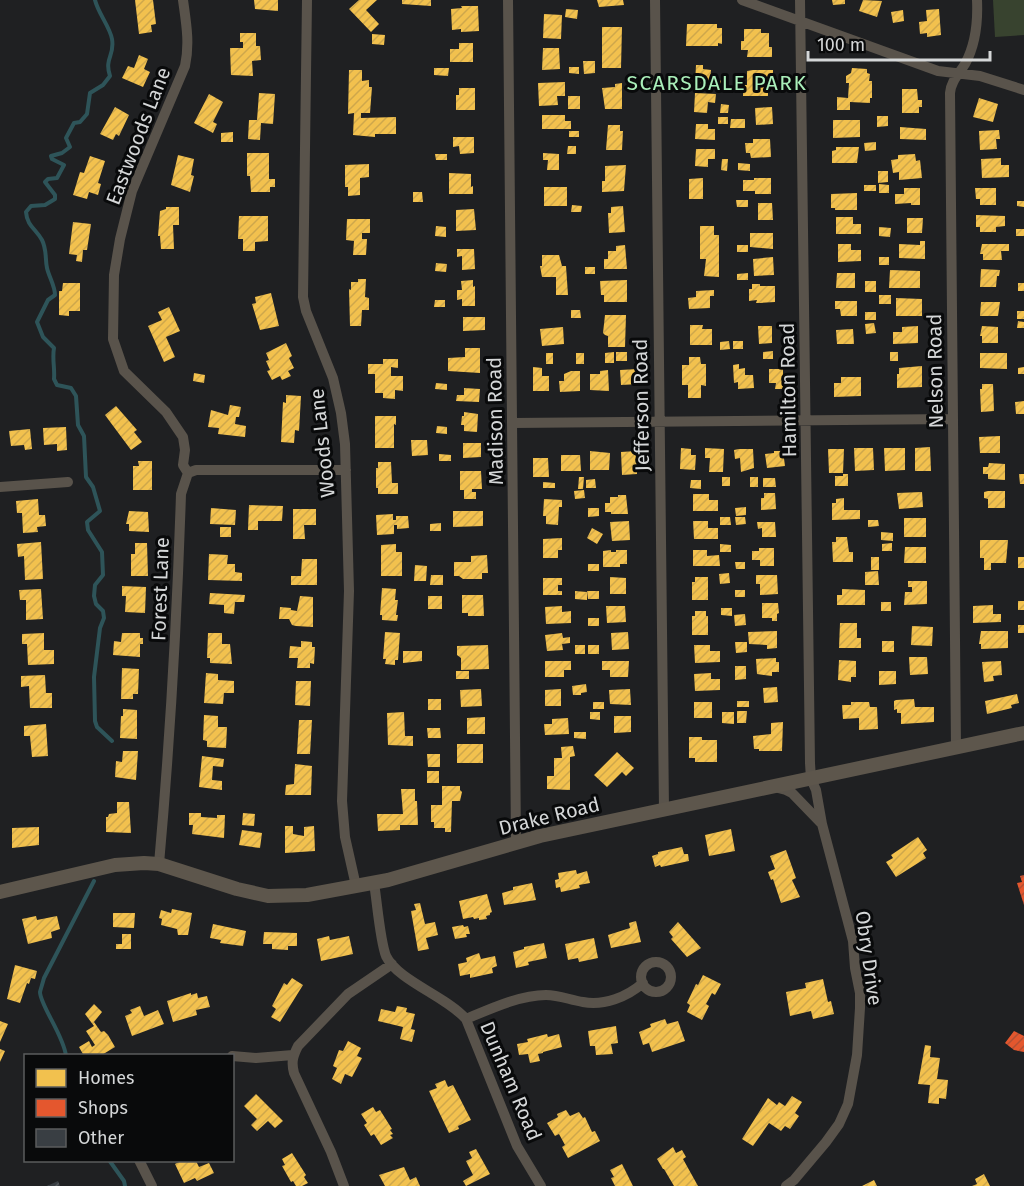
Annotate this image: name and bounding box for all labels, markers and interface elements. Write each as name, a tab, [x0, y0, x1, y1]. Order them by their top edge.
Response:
scale bar	[808, 24, 990, 62]
text: 100 m	[817, 34, 865, 56]
street label: Eastwoods Lane	[101, 64, 175, 208]
district label: SCARSDALE PARK	[627, 70, 807, 96]
street label: Nelson Road	[922, 314, 948, 428]
street label: Hamilton Road	[775, 322, 801, 458]
street label: Jefferson Road	[628, 338, 654, 472]
street label: Madison Road	[482, 357, 508, 485]
street label: Woods Lane	[304, 387, 340, 499]
street label: Forest Lane	[146, 537, 174, 641]
street label: Drake Road	[496, 792, 602, 840]
street label: Obry Drive	[850, 909, 888, 1007]
street label: Dunham Road	[475, 1018, 547, 1144]
legend	[24, 1054, 234, 1162]
text: Homes	[78, 1067, 134, 1089]
text: Shops	[78, 1097, 128, 1119]
text: Other	[78, 1127, 124, 1149]

